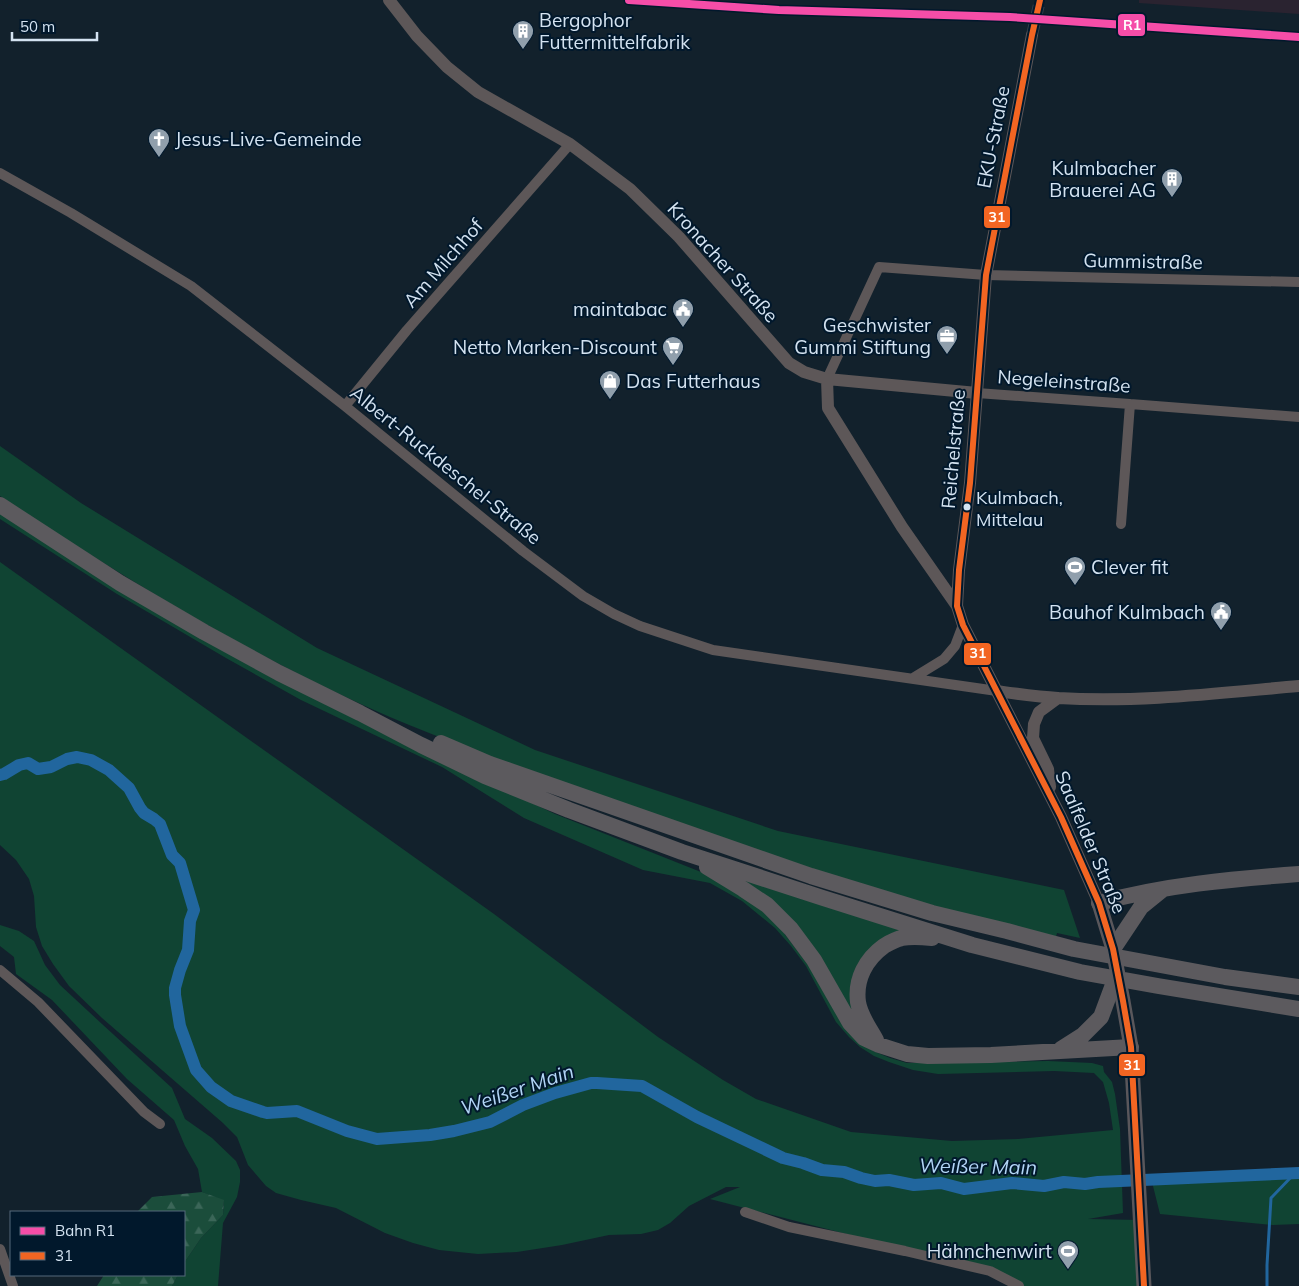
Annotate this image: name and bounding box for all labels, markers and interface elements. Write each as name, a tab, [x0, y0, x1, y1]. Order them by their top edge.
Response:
place label: Bergophor Futtermittelfabrik	[539, 8, 690, 54]
scale bar	[12, 10, 98, 42]
line badge: R1	[1117, 13, 1146, 37]
text: R1	[1123, 16, 1141, 34]
text: 50 m	[20, 17, 55, 36]
building icon: Bergophor Futtermittelfabrik	[511, 19, 535, 50]
street label: EKU-Straße	[971, 84, 1015, 190]
church icon: Jesus-Live-Gemeinde	[147, 127, 171, 158]
place label: Jesus-Live-Gemeinde	[175, 127, 362, 151]
place label: Kulmbacher Brauerei AG	[1049, 156, 1156, 202]
building icon: Kulmbacher Brauerei AG	[1160, 167, 1184, 198]
street label: Kronacher Straße	[663, 197, 783, 327]
line badge: 31	[983, 205, 1011, 229]
text: 31	[989, 208, 1005, 226]
street label: Am Milchhof	[398, 213, 488, 312]
street label: Gummistraße	[1083, 248, 1203, 274]
place label: maintabac	[573, 297, 667, 321]
public building icon: maintabac	[671, 297, 695, 328]
place label: Geschwister Gummi Stiftung	[794, 313, 931, 359]
office icon: Geschwister Gummi Stiftung	[935, 324, 959, 355]
place label: Netto Marken-Discount	[453, 335, 657, 359]
supermarket icon: Netto Marken-Discount	[661, 335, 685, 366]
street label: Negeleinstraße	[997, 364, 1131, 398]
shop icon: Das Futterhaus	[598, 369, 622, 400]
place label: Das Futterhaus	[626, 369, 761, 393]
street label: Albert-Ruckdeschel-Straße	[346, 381, 546, 549]
street label: Reichelstraße	[936, 388, 970, 510]
place label: Kulmbach, Mittelau	[976, 486, 1063, 531]
marker: Kulmbach, Mittelau	[962, 502, 972, 512]
sports icon: Clever fit	[1063, 555, 1087, 586]
place label: Clever fit	[1091, 555, 1169, 579]
place label: Bauhof Kulmbach	[1049, 600, 1205, 624]
public building icon: Bauhof Kulmbach	[1209, 600, 1233, 631]
line badge: 31	[963, 642, 992, 666]
text: 31	[970, 644, 986, 662]
street label: Saalfelder Straße	[1050, 767, 1132, 917]
line badge: 31	[1118, 1053, 1146, 1077]
text: 31	[1124, 1056, 1140, 1074]
water label: Weißer Main	[457, 1058, 577, 1120]
water label: Weißer Main	[919, 1152, 1037, 1180]
legend	[10, 1211, 185, 1276]
text: Bahn R1	[55, 1221, 115, 1240]
place label: Hähnchenwirt	[927, 1239, 1052, 1263]
sports icon: Hähnchenwirt	[1056, 1239, 1080, 1270]
text: 31	[55, 1246, 73, 1265]

